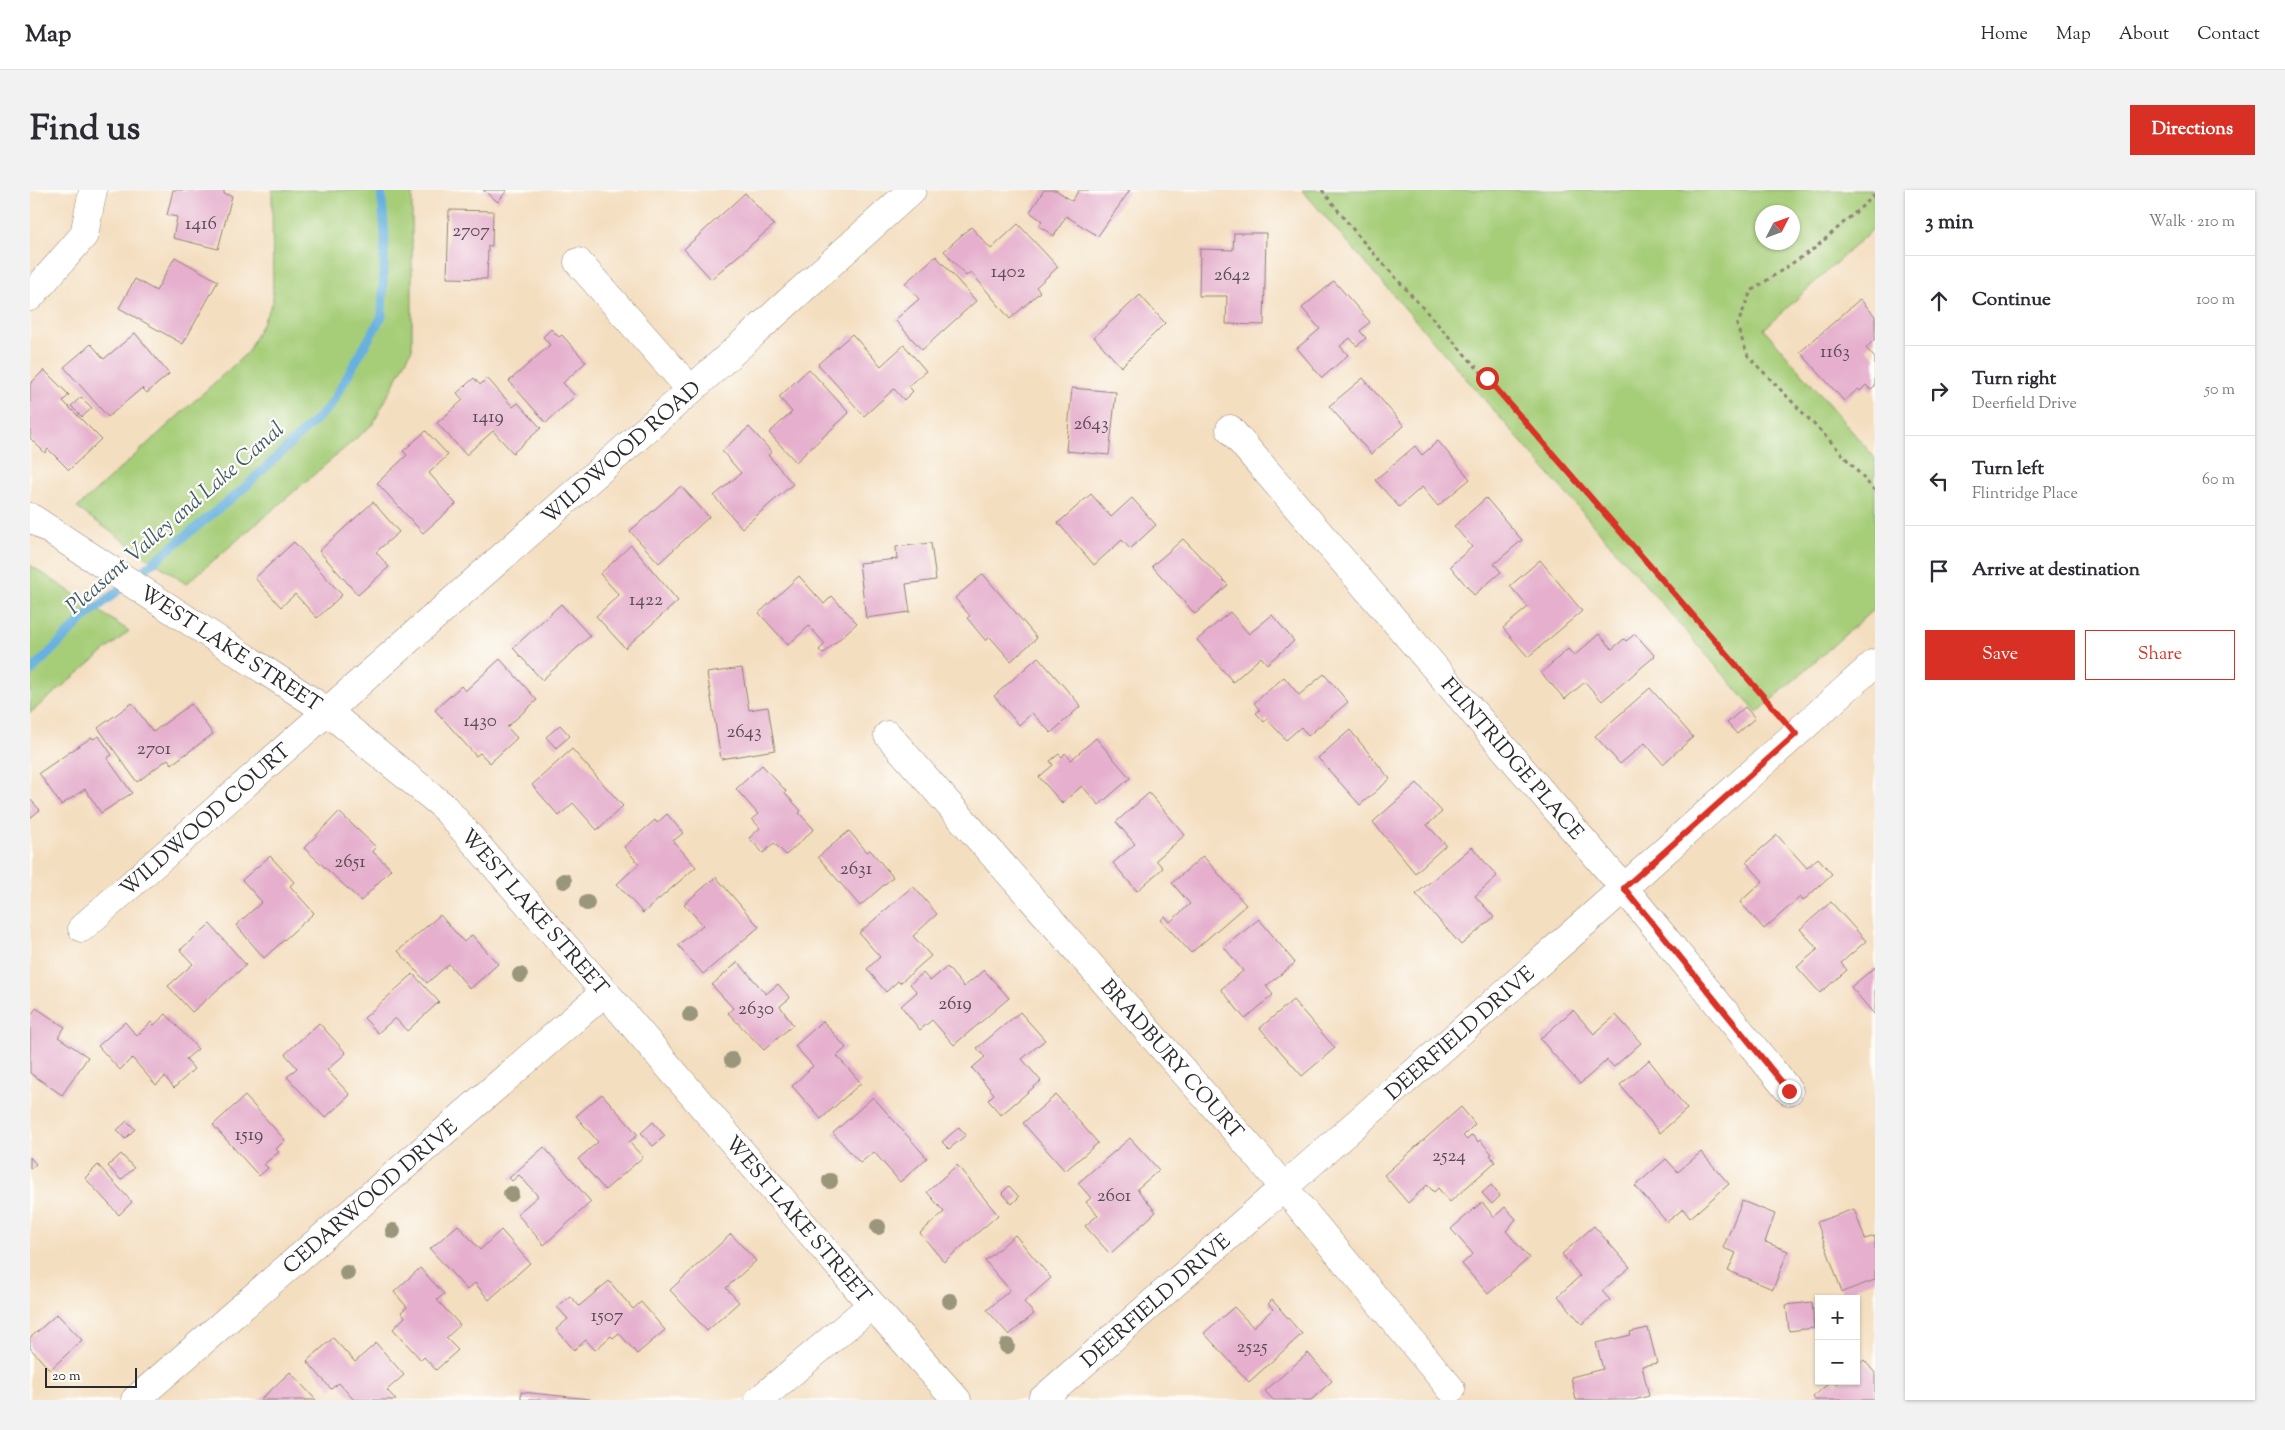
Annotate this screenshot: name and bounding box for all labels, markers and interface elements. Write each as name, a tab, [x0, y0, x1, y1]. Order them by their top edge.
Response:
text: Map	[25, 18, 71, 52]
text: Home	[1981, 22, 2028, 48]
text: Map	[2056, 22, 2091, 48]
text: About	[2119, 22, 2169, 48]
text: Contact	[2197, 22, 2260, 48]
text: Find us	[30, 105, 140, 156]
button: Directions	[2130, 105, 2255, 155]
north arrow	[1755, 205, 1800, 250]
text: 3 min	[1925, 208, 1974, 238]
house number: 1416	[185, 211, 217, 238]
text: Walk · 210 m	[2149, 211, 2235, 234]
house number: 2707	[452, 218, 490, 245]
house number: 1402	[991, 259, 1025, 286]
house number: 2642	[1214, 262, 1250, 289]
icon: ahead	[1925, 287, 1953, 315]
text: Continue	[1972, 287, 2051, 314]
text: 100 m	[2196, 289, 2235, 312]
house number: 1163	[1820, 339, 1850, 366]
text: Turn right	[1972, 366, 2056, 393]
route start	[1476, 367, 1499, 390]
street label: WILDWOOD ROAD	[536, 375, 709, 532]
icon: right	[1925, 377, 1953, 405]
text: 50 m	[2204, 379, 2235, 402]
text: Deerfield Drive	[1972, 393, 2077, 416]
house number: 1419	[472, 404, 504, 431]
house number: 2643	[1073, 411, 1109, 438]
water label: Pleasant Valley and Lake Canal	[60, 415, 292, 623]
text: Turn left	[1972, 456, 2044, 483]
icon: left	[1925, 467, 1953, 495]
text: 60 m	[2202, 469, 2235, 492]
text: Flintridge Place	[1972, 483, 2078, 506]
icon: arrive	[1925, 557, 1953, 585]
text: Arrive at destination	[1972, 557, 2140, 584]
street label: WEST LAKE STREET	[133, 579, 327, 721]
house number: 1422	[629, 587, 663, 614]
button: Save	[1925, 630, 2075, 680]
button: Share	[2085, 630, 2235, 680]
street label: FLINTRIDGE PLACE	[1433, 672, 1590, 848]
house number: 1430	[463, 708, 497, 735]
house number: 2643	[726, 719, 762, 746]
house number: 2701	[137, 736, 172, 763]
street label: WILDWOOD COURT	[114, 737, 298, 905]
street label: WEST LAKE STREET	[453, 823, 615, 1003]
house number: 2651	[334, 849, 366, 876]
house number: 2631	[840, 856, 873, 883]
street label: DEERFIELD DRIVE	[1379, 960, 1542, 1108]
street label: BRADBURY COURT	[1092, 974, 1250, 1147]
house number: 2619	[938, 991, 972, 1018]
house number: 2630	[738, 996, 774, 1023]
route end	[1778, 1080, 1801, 1103]
street label: CEDARWOOD DRIVE	[277, 1113, 465, 1282]
house number: 1519	[235, 1122, 263, 1149]
street label: WEST LAKE STREET	[717, 1130, 878, 1311]
house number: 2524	[1432, 1143, 1466, 1170]
house number: 2601	[1097, 1183, 1132, 1210]
street label: DEERFIELD DRIVE	[1075, 1227, 1238, 1376]
map controls	[1815, 1295, 1860, 1385]
button: +	[1815, 1295, 1860, 1340]
house number: 1507	[591, 1303, 624, 1330]
house number: 2525	[1237, 1334, 1268, 1361]
button: −	[1815, 1340, 1860, 1385]
scale bar	[45, 1365, 138, 1388]
text: 20 m	[52, 1367, 81, 1387]

